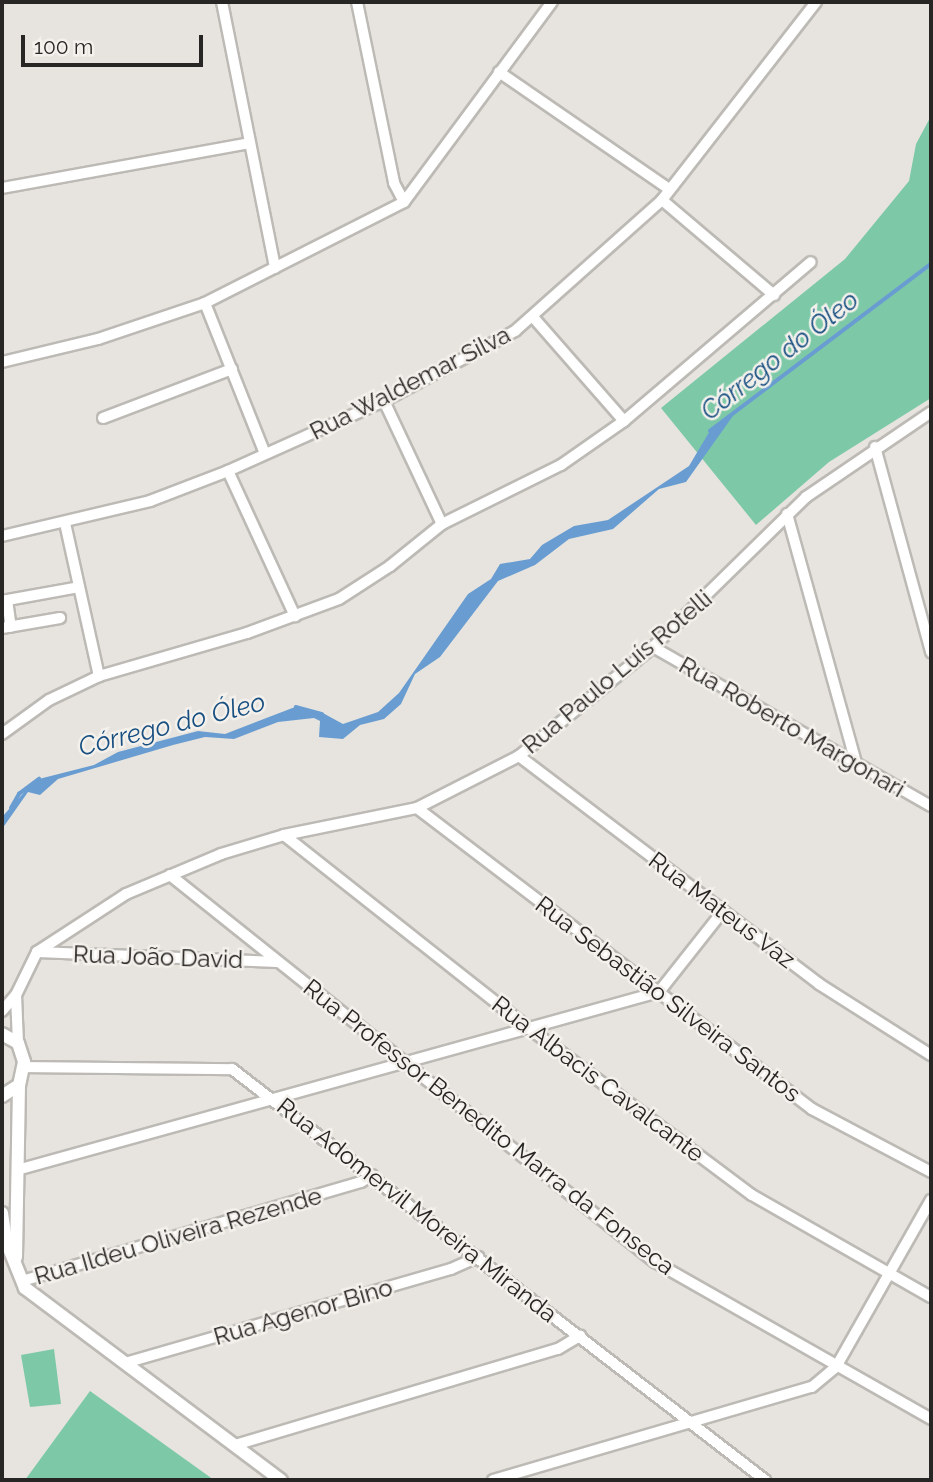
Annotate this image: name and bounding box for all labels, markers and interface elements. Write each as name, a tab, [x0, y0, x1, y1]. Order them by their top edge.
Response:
scale bar	[24, 21, 206, 65]
text: 100 m	[34, 34, 93, 59]
water label: Córrego do Óleo	[695, 285, 865, 427]
street label: Rua Waldemar Silva	[304, 320, 516, 446]
street label: Rua Paulo Luís Rotelli	[516, 584, 718, 760]
street label: Rua Roberto Margonari	[674, 651, 910, 803]
water label: Córrego do Óleo	[75, 687, 269, 763]
street label: Rua Mateus Vaz	[643, 845, 801, 975]
street label: Rua Sebastião Silveira Santos	[530, 890, 806, 1108]
street label: Rua João David	[72, 940, 244, 974]
street label: Rua Professor Benedito Marra da Fonseca	[297, 973, 681, 1281]
street label: Rua Albacis Cavalcante	[486, 990, 710, 1168]
street label: Rua Adomervil Moreira Miranda	[271, 1091, 563, 1329]
street label: Rua Ildeu Oliveira Rezende	[31, 1181, 325, 1291]
street label: Rua Agenor Bino	[210, 1273, 396, 1351]

